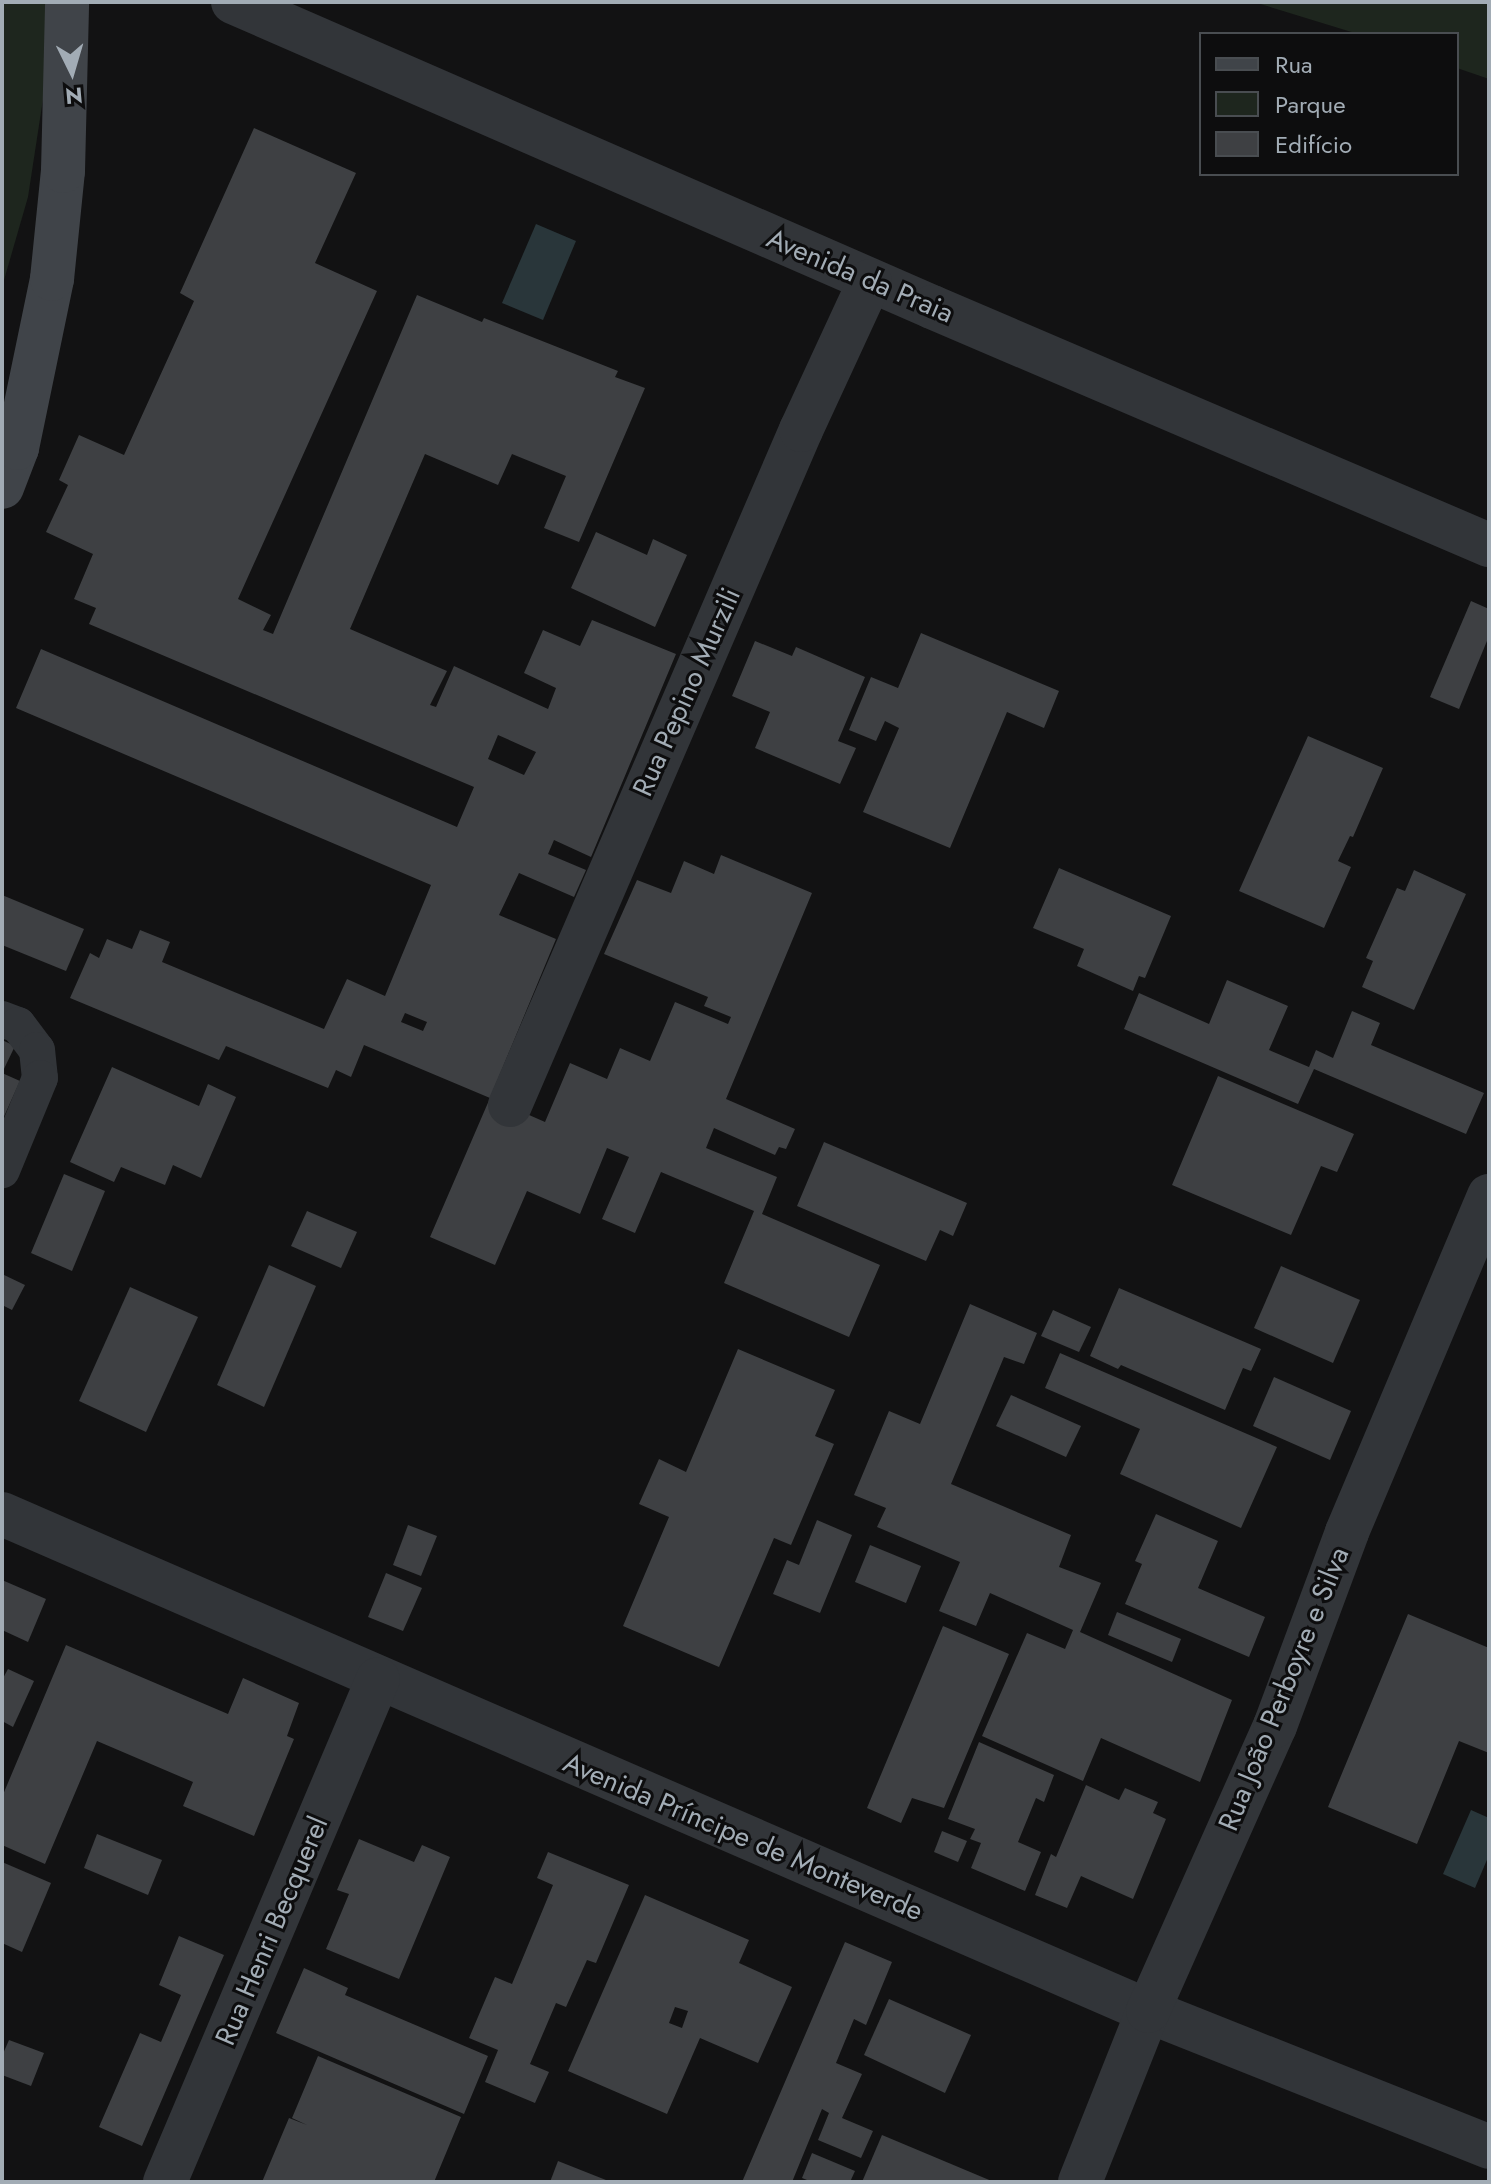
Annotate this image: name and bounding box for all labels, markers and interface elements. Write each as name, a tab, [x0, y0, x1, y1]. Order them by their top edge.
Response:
north arrow	[32, 32, 112, 112]
legend	[1199, 32, 1459, 176]
text: Rua	[1275, 47, 1313, 82]
text: N	[64, 79, 84, 113]
text: Parque	[1275, 87, 1346, 122]
text: Edifício	[1275, 127, 1352, 162]
street label: Avenida da Praia	[762, 222, 958, 330]
street label: Rua Pepino Murzili	[626, 583, 748, 801]
street label: Rua João Perboyre e Silva	[1212, 1542, 1356, 1836]
street label: Avenida Príncipe de Monteverde	[558, 1746, 928, 1928]
street label: Rua Henri Becquerel	[209, 1812, 335, 2050]

